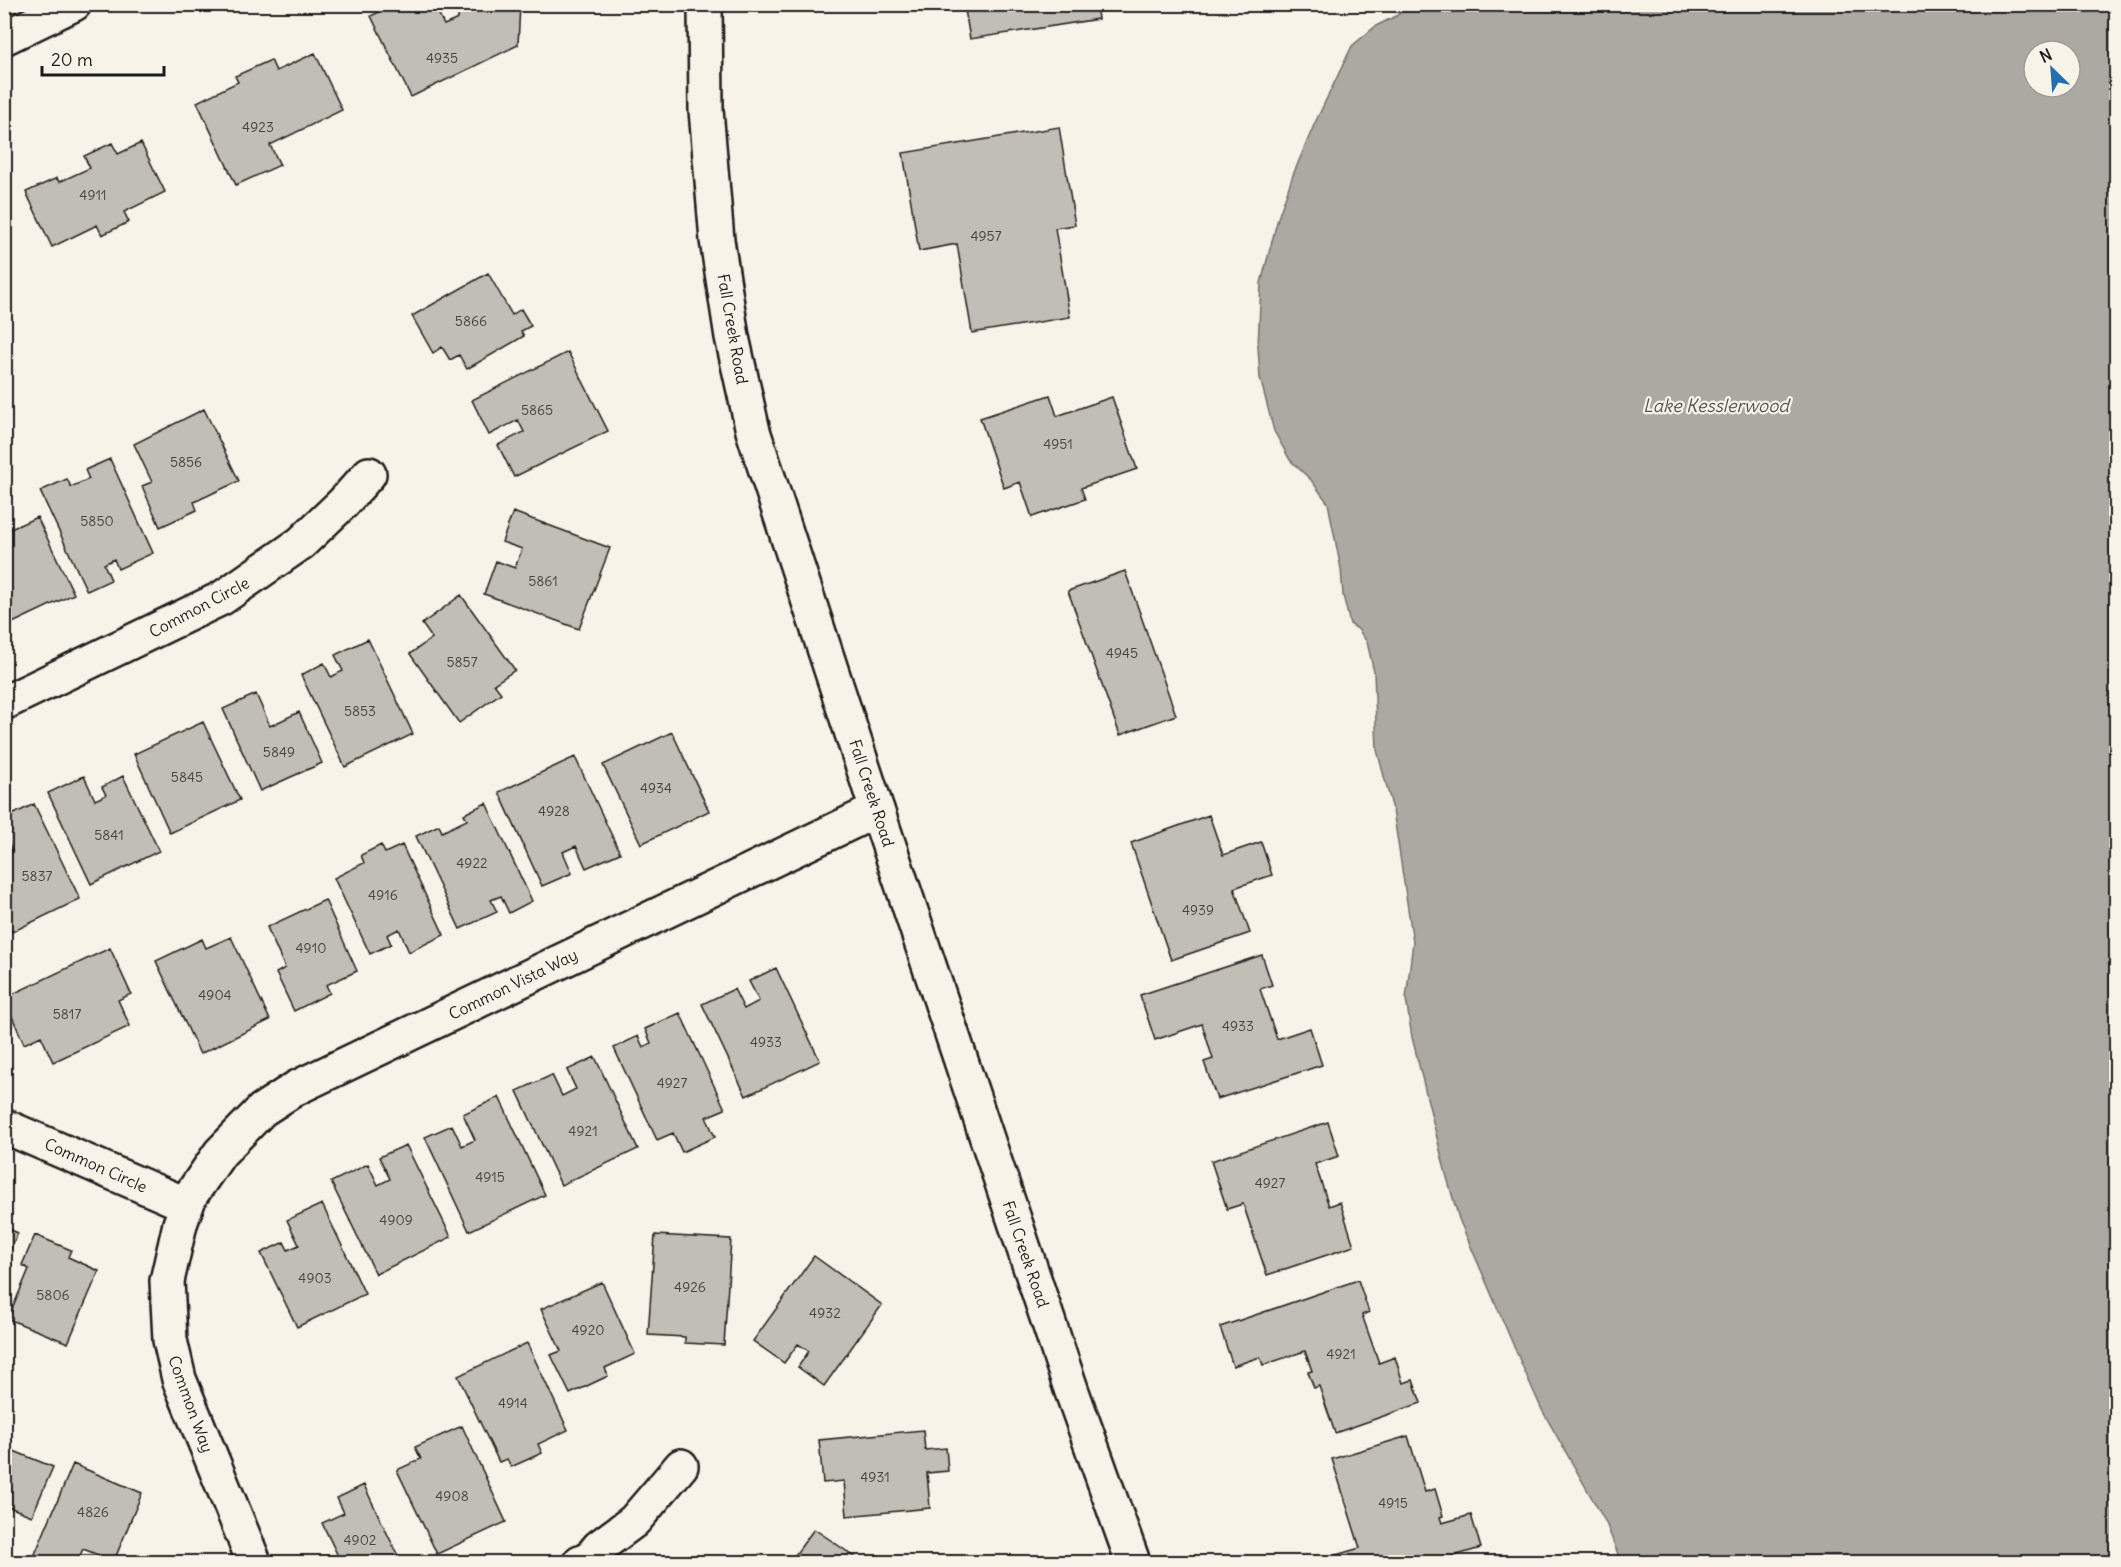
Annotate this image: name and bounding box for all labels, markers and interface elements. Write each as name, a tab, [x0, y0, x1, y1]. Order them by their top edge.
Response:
scale bar	[42, 39, 164, 77]
north arrow	[2022, 39, 2082, 99]
text: N	[2036, 44, 2055, 67]
text: 20 m	[51, 48, 93, 71]
house number: 4935	[426, 49, 458, 67]
house number: 4923	[242, 118, 274, 136]
house number: 4911	[79, 186, 107, 204]
house number: 4957	[970, 227, 1002, 245]
street label: Fall Creek Road	[713, 272, 753, 386]
house number: 5866	[455, 312, 487, 330]
water label: Lake Kesslerwood	[1643, 394, 1791, 417]
house number: 5865	[521, 401, 553, 419]
house number: 4951	[1043, 435, 1073, 453]
house number: 5856	[170, 453, 202, 471]
house number: 5850	[80, 512, 114, 530]
street label: Common Circle	[146, 572, 252, 642]
house number: 5861	[528, 572, 558, 590]
house number: 4945	[1106, 644, 1138, 662]
house number: 5857	[446, 653, 478, 671]
house number: 5853	[344, 702, 376, 720]
street label: Fall Creek Road	[845, 737, 899, 849]
house number: 5849	[263, 743, 295, 761]
house number: 5845	[171, 768, 203, 786]
house number: 4934	[640, 779, 672, 797]
house number: 4928	[538, 802, 570, 820]
house number: 5841	[94, 826, 124, 844]
house number: 4922	[456, 854, 488, 872]
house number: 5837	[22, 867, 53, 885]
house number: 4916	[368, 886, 398, 904]
house number: 4939	[1182, 901, 1214, 919]
house number: 4910	[296, 939, 326, 957]
street label: Common Vista Way	[445, 944, 581, 1024]
house number: 4904	[198, 986, 232, 1004]
house number: 5817	[53, 1005, 81, 1023]
house number: 4933	[1222, 1017, 1254, 1035]
house number: 4933	[750, 1033, 782, 1051]
house number: 4927	[657, 1074, 687, 1092]
house number: 4921	[568, 1122, 598, 1140]
street label: Common Circle	[42, 1133, 150, 1197]
house number: 4915	[475, 1168, 505, 1186]
house number: 4927	[1255, 1174, 1285, 1192]
street label: Fall Creek Road	[998, 1198, 1054, 1310]
house number: 4909	[379, 1211, 413, 1229]
house number: 4903	[298, 1269, 332, 1287]
house number: 4926	[674, 1278, 706, 1296]
house number: 5806	[36, 1286, 70, 1304]
house number: 4932	[809, 1304, 841, 1322]
house number: 4920	[571, 1321, 605, 1339]
house number: 4921	[1326, 1345, 1356, 1363]
street label: Common Way	[164, 1353, 218, 1455]
house number: 4914	[498, 1394, 528, 1412]
house number: 4931	[860, 1468, 890, 1486]
house number: 4908	[435, 1487, 469, 1505]
house number: 4915	[1378, 1494, 1408, 1512]
house number: 4826	[77, 1503, 109, 1521]
house number: 4902	[343, 1531, 377, 1549]

